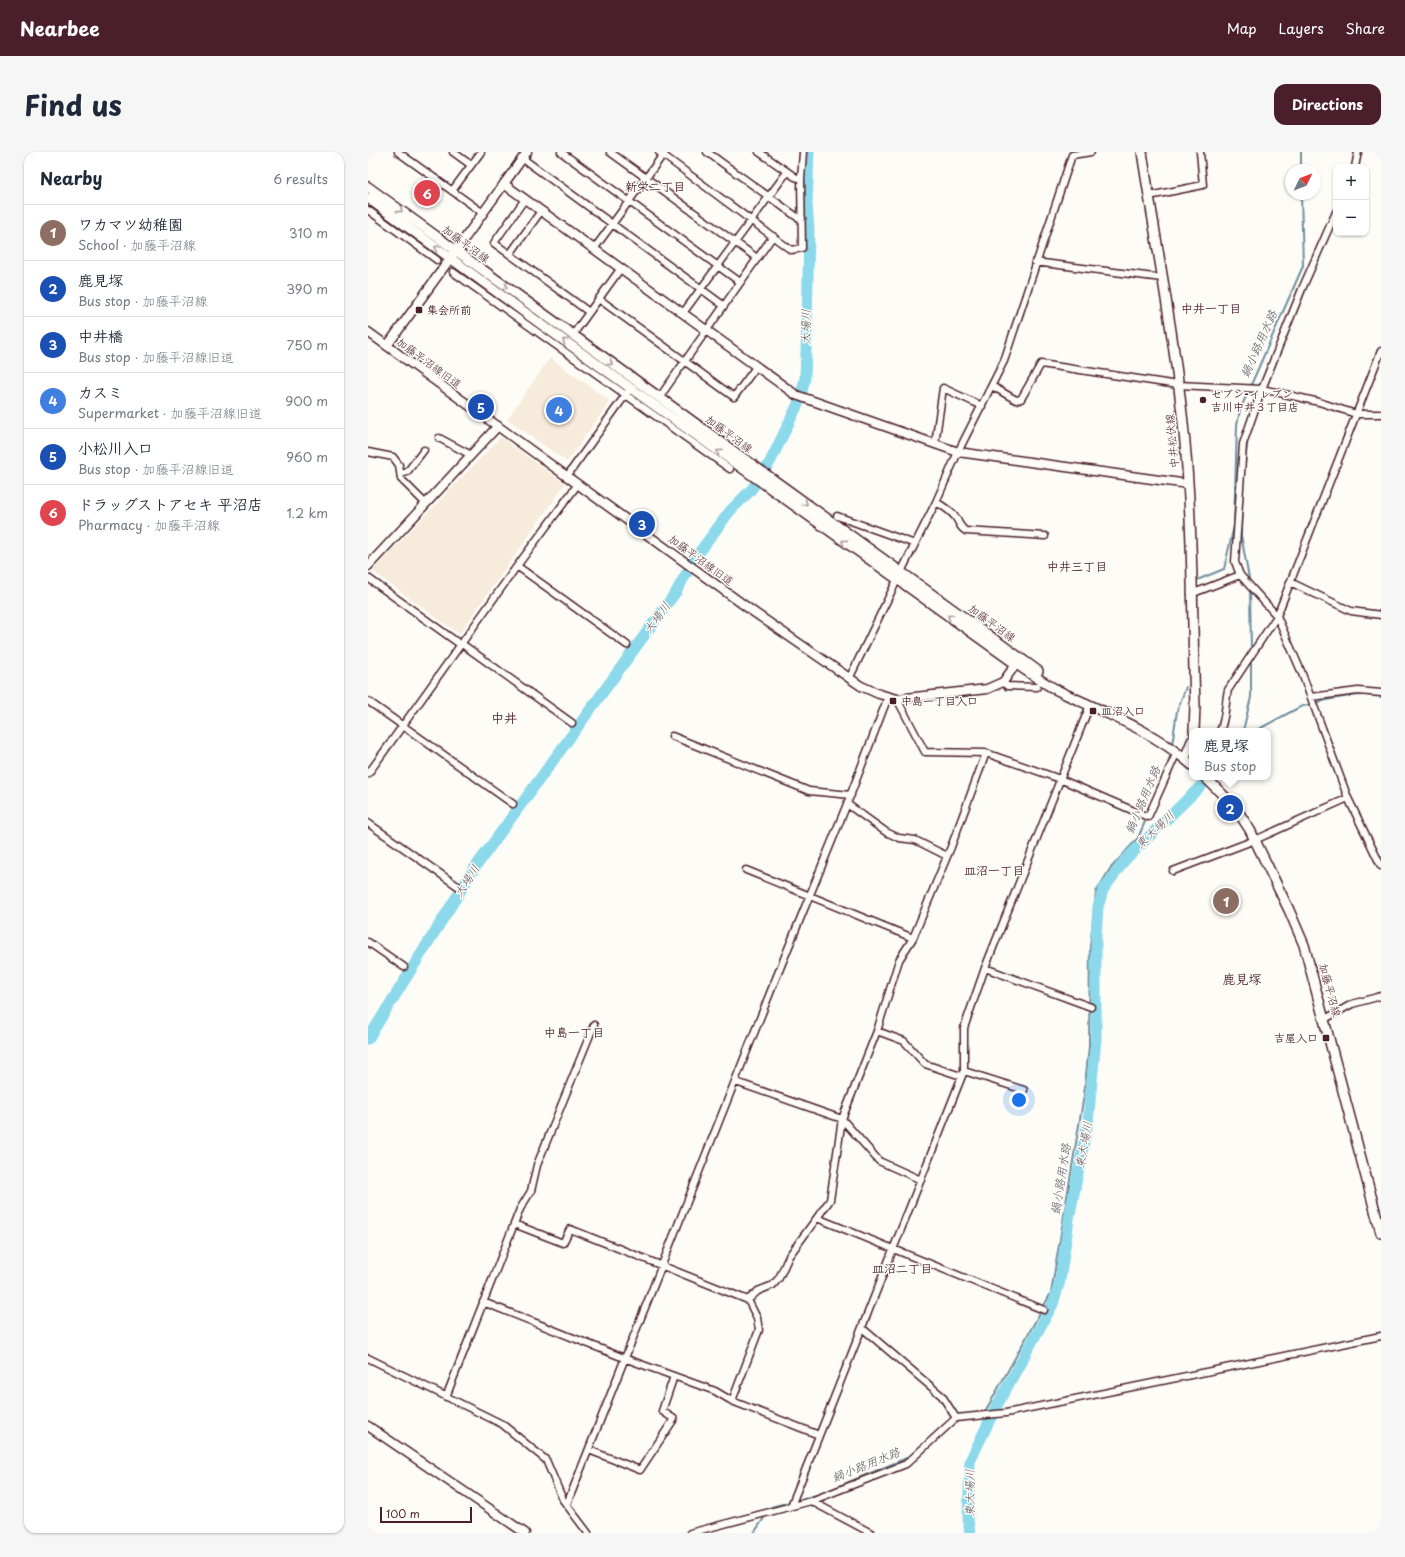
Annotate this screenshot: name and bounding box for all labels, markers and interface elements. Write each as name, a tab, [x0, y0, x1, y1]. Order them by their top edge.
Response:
text: Nearbee	[20, 14, 100, 42]
text: Map	[1227, 18, 1257, 39]
text: Layers	[1279, 18, 1324, 39]
text: Share	[1346, 18, 1385, 39]
text: Find us	[24, 83, 122, 126]
button: Directions	[1274, 84, 1381, 125]
north arrow	[1285, 164, 1321, 200]
map controls	[1333, 164, 1369, 236]
button: +	[1333, 164, 1369, 200]
text: Nearby	[40, 165, 102, 191]
text: 6 results	[273, 169, 328, 188]
district label: 新栄二丁目	[625, 177, 685, 195]
pin: 6	[414, 178, 440, 208]
button: −	[1333, 200, 1369, 236]
one-way arrow	[395, 205, 402, 212]
text: ワカマツ幼稚園	[78, 212, 183, 235]
street label: 加藤平沼線	[439, 221, 494, 267]
text: 1	[50, 223, 56, 242]
text: 310 m	[289, 223, 328, 242]
text: School · 加藤平沼線	[78, 235, 196, 254]
one-way arrow	[434, 246, 441, 253]
text: 鹿見塚	[78, 268, 123, 291]
text: 2	[48, 279, 58, 298]
text: 390 m	[286, 279, 328, 298]
one-way arrow	[500, 282, 507, 289]
text: Bus stop · 加藤平沼線	[78, 291, 208, 310]
district label: 中井一丁目	[1181, 299, 1241, 317]
place label: 集会所前	[427, 301, 471, 318]
marker: 集会所前	[414, 305, 424, 315]
water label: 鍋小路用水路	[1235, 306, 1281, 380]
water label: 大場川	[796, 309, 814, 345]
text: 中井橋	[78, 324, 123, 347]
street label: 加藤平沼線旧道	[393, 333, 465, 392]
text: 3	[49, 335, 57, 354]
text: 750 m	[287, 335, 328, 354]
one-way arrow	[562, 339, 569, 346]
text: Bus stop · 加藤平沼線旧道	[78, 347, 234, 366]
one-way arrow	[606, 358, 613, 366]
text: カスミ	[78, 380, 123, 403]
place label: セブン-イレブン 吉川中井３丁目店	[1211, 385, 1299, 415]
text: 4	[49, 391, 57, 410]
text: 900 m	[285, 391, 328, 410]
pin: 5	[468, 392, 494, 422]
pin: 4	[546, 395, 572, 425]
marker: セブン-イレブン 吉川中井３丁目店	[1198, 395, 1208, 405]
text: Supermarket · 加藤平沼線旧道	[78, 403, 262, 422]
street label: 加藤平沼線	[702, 411, 757, 457]
street label: 中井松伏線	[1161, 413, 1182, 469]
text: 小松川入口	[78, 436, 153, 459]
text: 5	[49, 447, 57, 466]
text: 960 m	[286, 447, 328, 466]
one-way arrow	[717, 450, 724, 457]
text: Bus stop · 加藤平沼線旧道	[78, 459, 234, 478]
text: ドラッグストアセキ 平沼店	[78, 492, 263, 515]
one-way arrow	[801, 498, 808, 506]
text: 6	[48, 503, 58, 522]
text: 1.2 km	[287, 503, 328, 522]
pin: 3	[629, 509, 655, 539]
text: Pharmacy · 加藤平沼線	[78, 515, 220, 534]
street label: 加藤平沼線旧道	[665, 530, 737, 589]
one-way arrow	[842, 540, 849, 547]
district label: 中井三丁目	[1047, 557, 1107, 575]
water label: 大場川	[638, 598, 674, 637]
street label: 加藤平沼線	[965, 600, 1020, 646]
one-way arrow	[947, 614, 954, 622]
place label: 中島一丁目入口	[901, 692, 978, 709]
marker: 中島一丁目入口	[888, 696, 898, 706]
place label: 皿沼入口	[1101, 702, 1145, 719]
marker: 皿沼入口	[1088, 706, 1098, 716]
district label: 中井	[491, 708, 517, 727]
popup	[1189, 728, 1271, 780]
text: 鹿見塚	[1204, 733, 1249, 756]
text: Bus stop	[1204, 756, 1256, 775]
water label: 鍋小路用水路	[1120, 762, 1165, 836]
pin: 2	[1217, 793, 1243, 823]
water label: 東大場川	[1131, 806, 1178, 852]
water label: 大場川	[449, 860, 484, 900]
district label: 皿沼一丁目	[964, 861, 1024, 879]
pin: 1	[1213, 886, 1239, 916]
street label: 加藤平沼線	[1315, 961, 1346, 1019]
district label: 鹿見塚	[1222, 969, 1262, 988]
district label: 中島一丁目	[544, 1023, 604, 1041]
place label: 吉屋入口	[1274, 1029, 1318, 1046]
marker: 吉屋入口	[1321, 1033, 1331, 1043]
your location	[1009, 1090, 1029, 1110]
water label: 東大場川	[1070, 1120, 1096, 1170]
water label: 鍋小路用水路	[1045, 1141, 1075, 1216]
district label: 皿沼二丁目	[872, 1259, 932, 1277]
water label: 鍋小路用水路	[829, 1442, 903, 1486]
water label: 東大場川	[960, 1469, 978, 1517]
scale bar	[380, 1505, 472, 1524]
text: 100 m	[386, 1505, 420, 1522]

